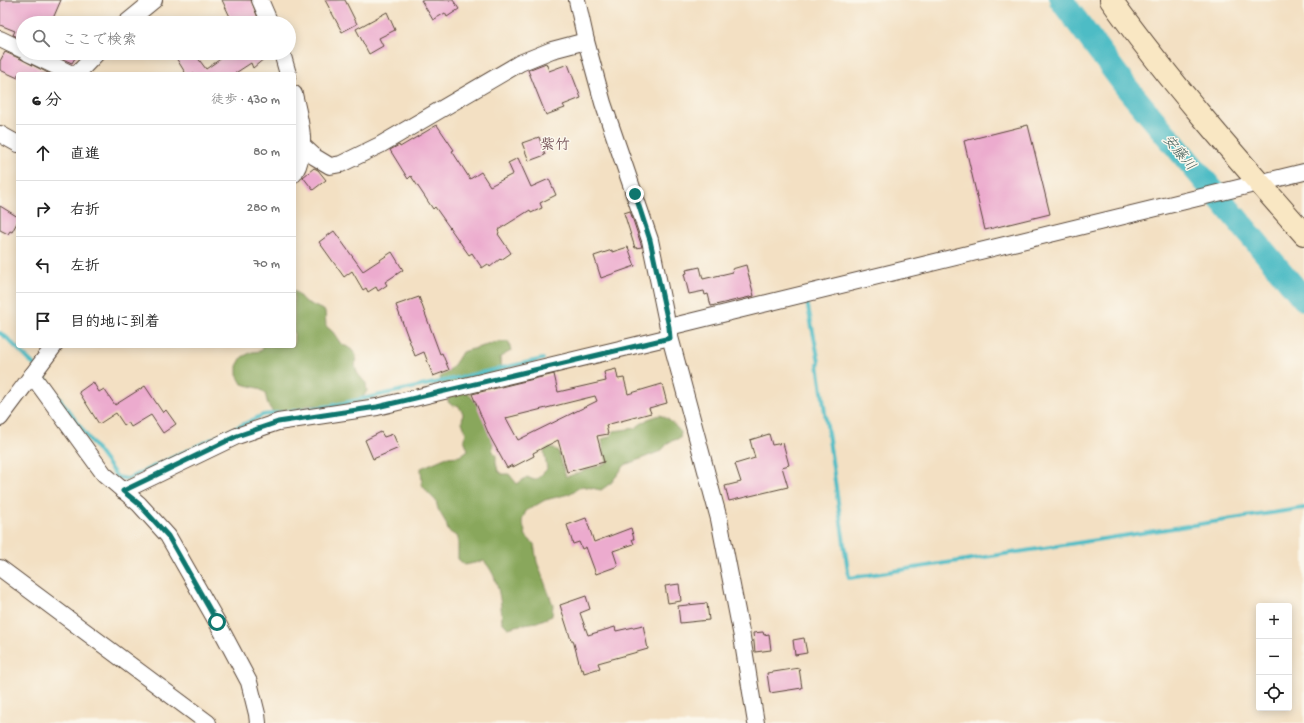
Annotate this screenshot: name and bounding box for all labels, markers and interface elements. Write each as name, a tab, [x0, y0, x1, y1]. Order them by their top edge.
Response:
search box	[16, 16, 296, 60]
icon: search	[30, 27, 52, 49]
text: ここで検索	[62, 32, 137, 50]
text: 6 分	[32, 92, 62, 112]
text: 徒歩 · 430 m	[211, 93, 280, 108]
water label: 安藤川	[1158, 131, 1199, 175]
district label: 紫竹	[540, 136, 570, 155]
icon: ahead	[32, 142, 54, 164]
text: 80 m	[253, 145, 280, 160]
text: 直進	[70, 146, 100, 164]
route end	[626, 185, 644, 203]
icon: right	[32, 198, 54, 220]
text: 280 m	[247, 201, 280, 216]
text: 右折	[70, 202, 100, 220]
icon: left	[32, 254, 54, 276]
text: 70 m	[254, 257, 280, 272]
text: 左折	[70, 258, 100, 276]
icon: arrive	[32, 310, 54, 332]
text: 目的地に到着	[70, 314, 160, 332]
map controls	[1256, 603, 1292, 711]
button: +	[1256, 603, 1292, 639]
route start	[208, 613, 226, 631]
button: −	[1256, 639, 1292, 675]
button: locate	[1256, 675, 1292, 711]

